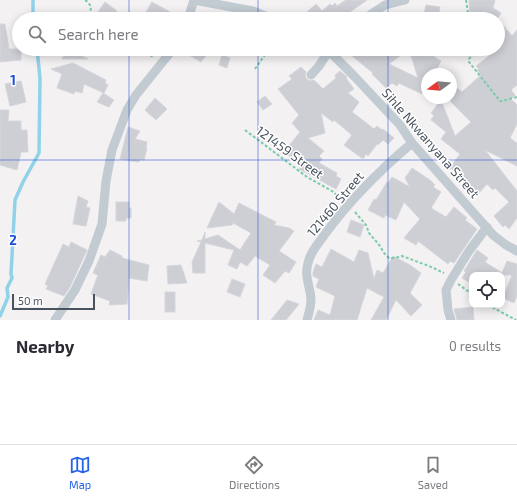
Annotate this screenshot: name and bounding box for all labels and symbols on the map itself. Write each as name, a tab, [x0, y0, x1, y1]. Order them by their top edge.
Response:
north arrow	[421, 68, 457, 104]
text: 1	[10, 72, 16, 88]
street label: Sihle Nkwanyana Street	[379, 85, 483, 201]
street label: 121459 Street	[253, 122, 327, 182]
street label: 121460 Street	[303, 168, 367, 240]
text: 2	[9, 232, 17, 248]
scale bar	[12, 292, 95, 311]

